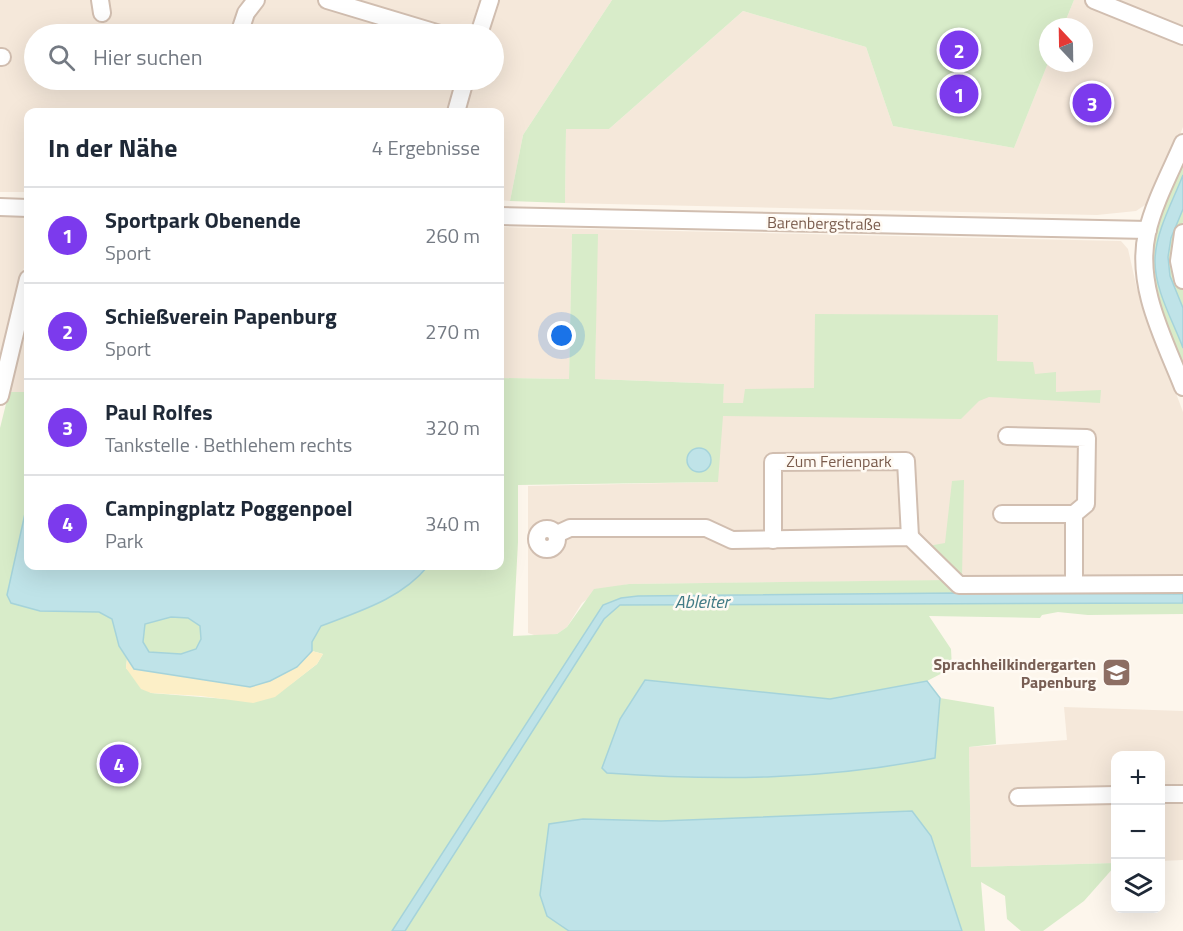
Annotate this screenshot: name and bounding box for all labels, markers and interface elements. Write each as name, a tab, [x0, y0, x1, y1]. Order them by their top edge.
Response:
north arrow	[1039, 18, 1093, 72]
search box	[24, 24, 504, 90]
pin: 2	[940, 28, 978, 72]
text: Hier suchen	[93, 40, 202, 74]
icon: search	[45, 41, 78, 74]
pin: 1	[940, 72, 978, 116]
pin: 3	[1072, 80, 1112, 126]
text: In der Nähe	[48, 128, 177, 167]
text: 4 Ergebnisse	[372, 132, 480, 163]
text: Sportpark Obenende	[105, 203, 301, 237]
street label: Barenbergstraße	[767, 210, 881, 236]
text: 1	[62, 220, 73, 251]
text: 260 m	[425, 220, 480, 251]
text: Sport	[105, 237, 151, 268]
text: Schießverein Papenburg	[105, 299, 337, 333]
text: 2	[62, 316, 73, 347]
text: 270 m	[425, 316, 480, 347]
your location	[547, 321, 576, 350]
text: Sport	[105, 333, 151, 364]
text: Paul Rolfes	[105, 395, 213, 429]
text: 3	[62, 412, 73, 443]
text: 320 m	[425, 412, 480, 443]
text: Tankstelle · Bethlehem rechts	[105, 429, 352, 460]
street label: Zum Ferienpark	[786, 449, 892, 473]
text: Campingplatz Poggenpoel	[105, 491, 353, 525]
text: 4	[62, 508, 73, 539]
text: 340 m	[425, 508, 480, 539]
text: Park	[105, 525, 143, 556]
water label: Ableiter	[675, 588, 732, 615]
place label: Sprachheilkindergarten Papenburg	[933, 652, 1096, 694]
school or university icon: Sprachheilkindergarten Papenburg	[1101, 657, 1133, 689]
pin: 4	[100, 742, 138, 786]
map controls	[1111, 751, 1165, 913]
button: +	[1111, 751, 1165, 805]
button: −	[1111, 805, 1165, 859]
button: layers	[1111, 859, 1165, 913]

